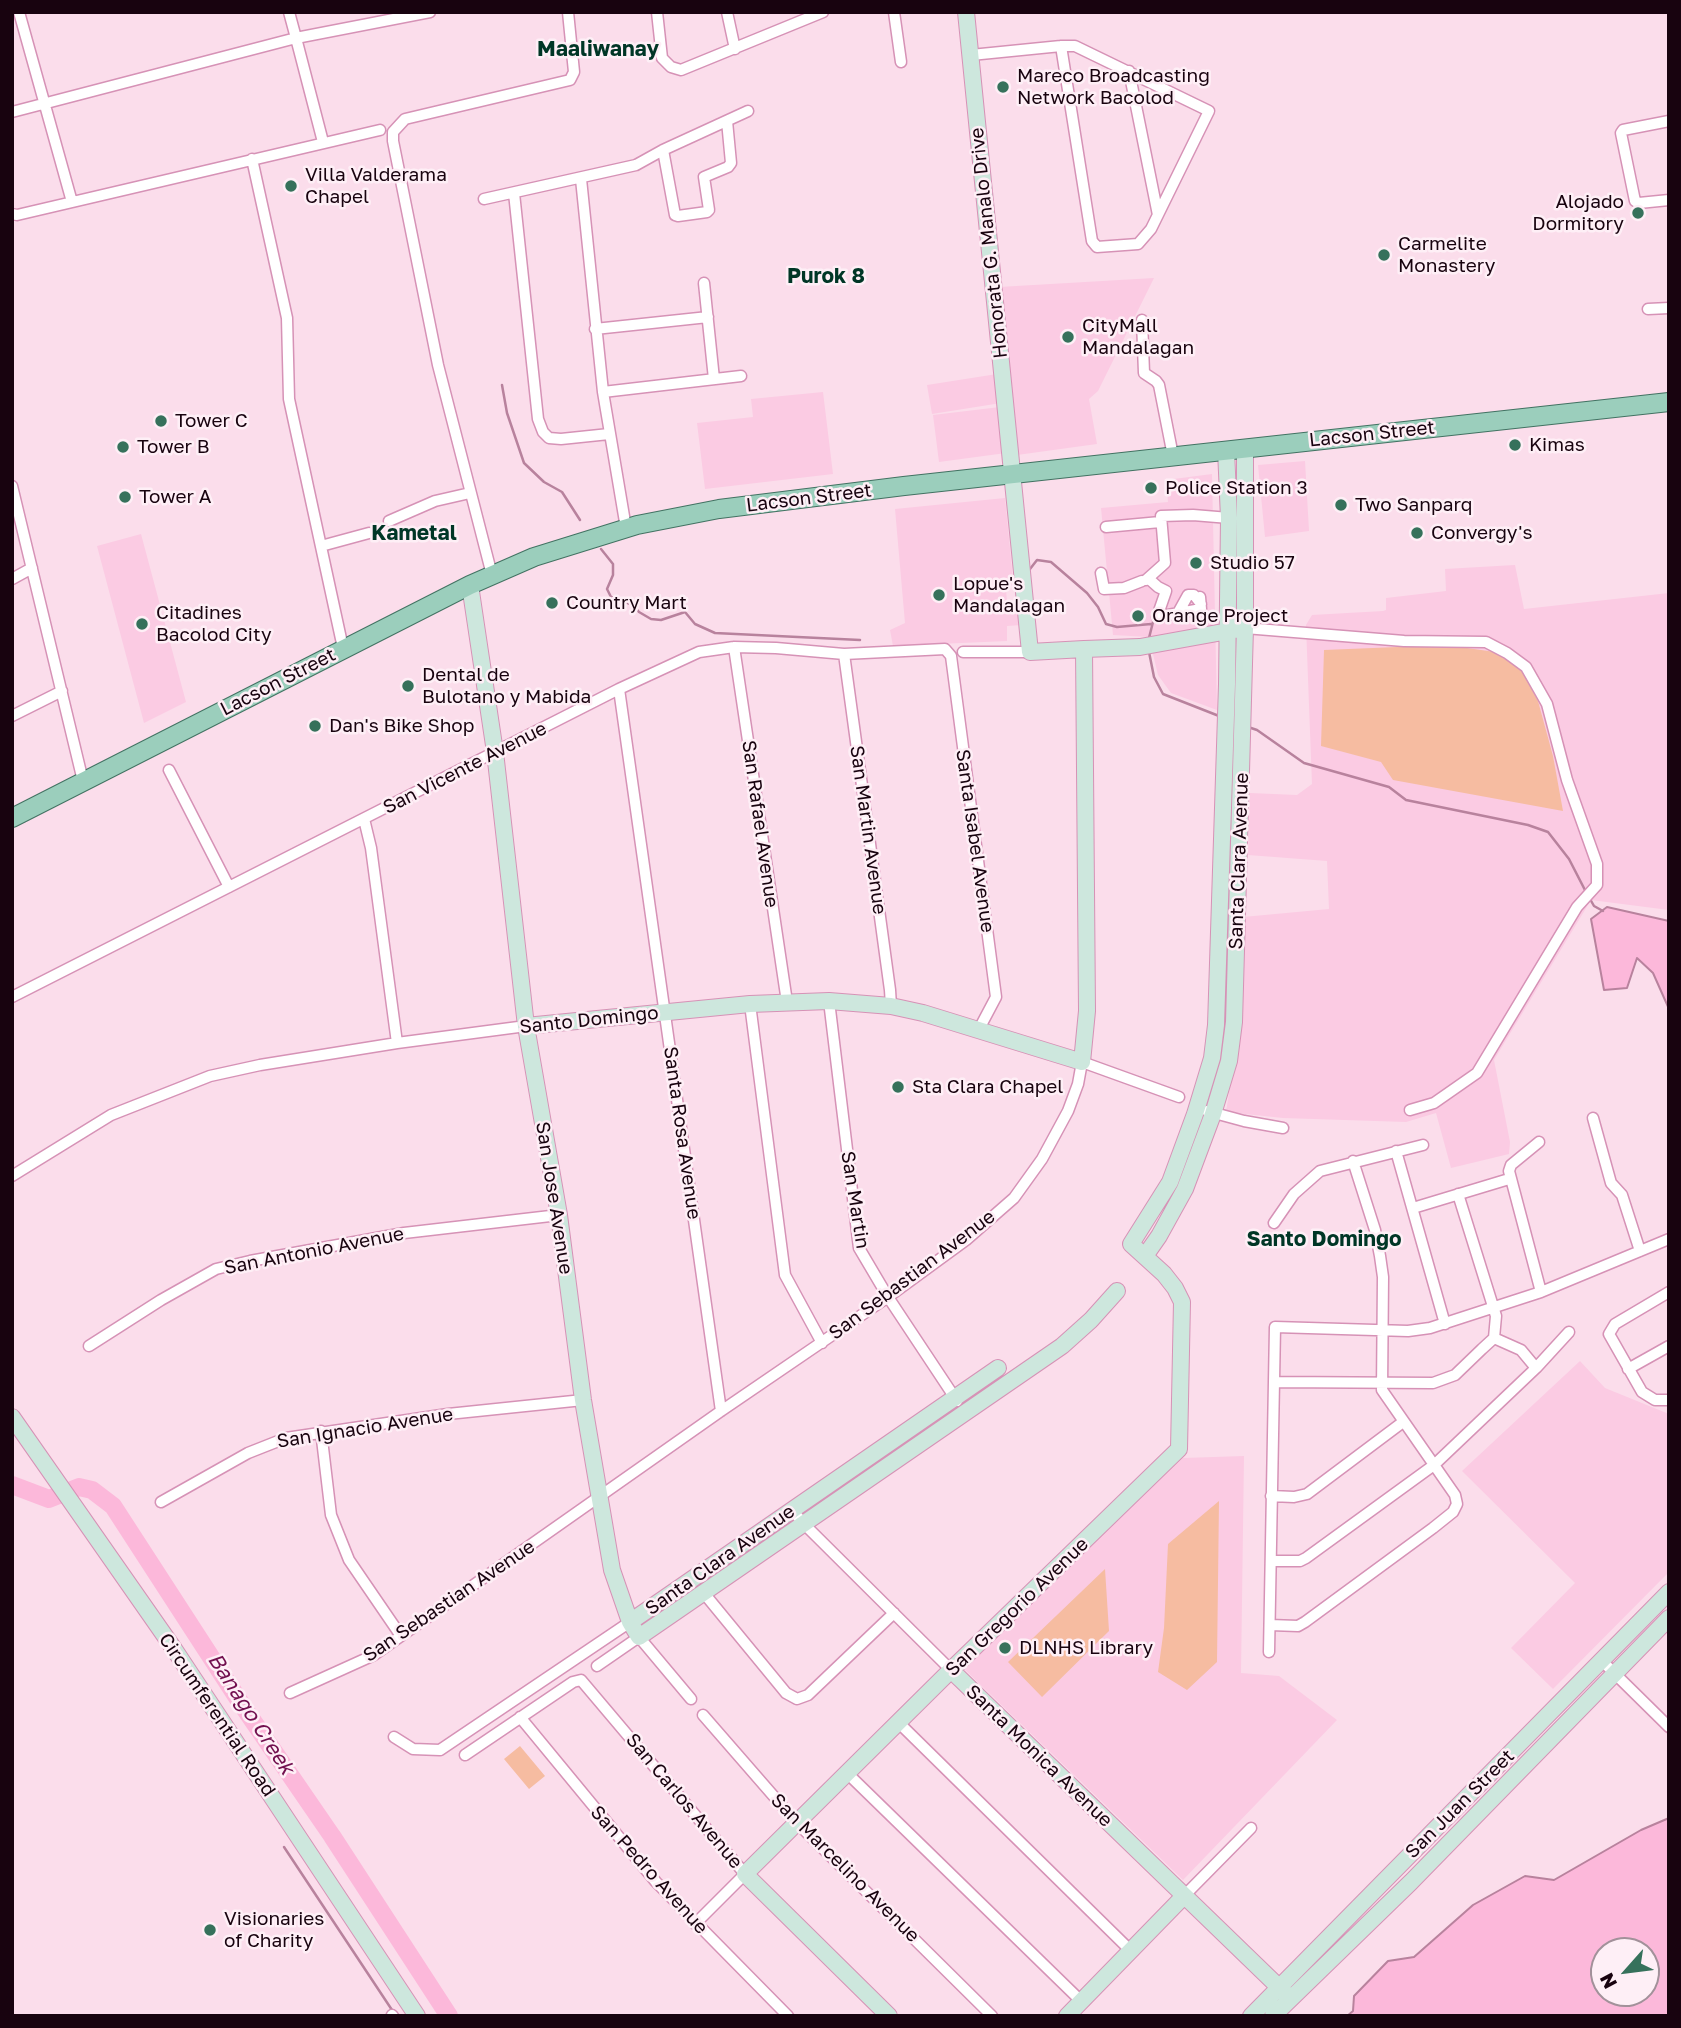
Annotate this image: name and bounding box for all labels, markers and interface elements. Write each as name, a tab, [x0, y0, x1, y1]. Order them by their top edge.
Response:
district label: Maaliwanay	[537, 36, 659, 62]
place label: Mareco Broadcasting Network Bacolod	[1017, 65, 1210, 109]
marker: Mareco Broadcasting Network Bacolod	[995, 79, 1011, 95]
street label: Honorata G. Manalo Drive	[966, 127, 1012, 359]
place label: Villa Valderama Chapel	[305, 164, 447, 208]
marker: Villa Valderama Chapel	[283, 178, 299, 194]
place label: Alojado Dormitory	[1532, 191, 1624, 235]
marker: Alojado Dormitory	[1630, 205, 1646, 221]
place label: Carmelite Monastery	[1398, 233, 1495, 277]
marker: Carmelite Monastery	[1376, 247, 1392, 263]
district label: Purok 8	[787, 263, 865, 289]
place label: CityMall Mandalagan	[1082, 315, 1194, 359]
marker: CityMall Mandalagan	[1060, 329, 1076, 345]
place label: Tower C	[175, 410, 248, 432]
marker: Tower C	[153, 413, 169, 429]
street label: Lacson Street	[1308, 416, 1436, 452]
place label: Kimas	[1529, 434, 1585, 456]
place label: Tower B	[137, 436, 209, 458]
marker: Kimas	[1507, 437, 1523, 453]
marker: Tower B	[115, 439, 131, 455]
place label: Police Station 3	[1165, 477, 1308, 499]
street label: Lacson Street	[745, 479, 873, 517]
marker: Police Station 3	[1143, 480, 1159, 496]
place label: Tower A	[139, 486, 211, 508]
marker: Tower A	[117, 489, 133, 505]
place label: Two Sanparq	[1355, 494, 1472, 516]
marker: Two Sanparq	[1333, 497, 1349, 513]
district label: Kametal	[371, 520, 457, 546]
place label: Convergy's	[1431, 522, 1532, 544]
marker: Convergy's	[1409, 525, 1425, 541]
place label: Studio 57	[1210, 552, 1295, 574]
marker: Studio 57	[1188, 555, 1204, 571]
place label: Lopue's Mandalagan	[953, 573, 1065, 617]
marker: Lopue's Mandalagan	[931, 587, 947, 603]
place label: Country Mart	[566, 592, 687, 614]
marker: Country Mart	[544, 595, 560, 611]
place label: Citadines Bacolod City	[156, 602, 272, 646]
place label: Orange Project	[1152, 605, 1288, 627]
marker: Orange Project	[1130, 608, 1146, 624]
marker: Citadines Bacolod City	[134, 616, 150, 632]
street label: Lacson Street	[217, 643, 339, 721]
place label: Dental de Bulotano y Mabida	[422, 664, 591, 708]
marker: Dental de Bulotano y Mabida	[400, 678, 416, 694]
place label: Dan's Bike Shop	[329, 715, 474, 737]
street label: San Vicente Avenue	[379, 717, 551, 819]
marker: Dan's Bike Shop	[307, 718, 323, 734]
street label: San Rafael Avenue	[737, 739, 783, 909]
street label: San Martin Avenue	[845, 744, 891, 916]
street label: Santa Isabel Avenue	[951, 748, 999, 934]
street label: Santa Clara Avenue	[1225, 772, 1253, 950]
street label: Santo Domingo	[518, 1001, 660, 1039]
street label: Santa Rosa Avenue	[659, 1045, 705, 1221]
place label: Sta Clara Chapel	[912, 1076, 1063, 1098]
marker: Sta Clara Chapel	[890, 1079, 906, 1095]
street label: San Jose Avenue	[531, 1120, 577, 1276]
street label: San Martin	[836, 1150, 874, 1250]
street label: San Sebastian Avenue	[825, 1205, 999, 1345]
street label: San Antonio Avenue	[222, 1222, 406, 1280]
district label: Santo Domingo	[1246, 1226, 1402, 1252]
street label: San Ignacio Avenue	[275, 1403, 455, 1453]
street label: Santa Clara Avenue	[641, 1500, 799, 1620]
street label: San Gregorio Avenue	[941, 1533, 1093, 1681]
street label: San Sebastian Avenue	[359, 1535, 539, 1667]
street label: Circumferential Road	[154, 1629, 280, 1801]
place label: DLNHS Library	[1019, 1637, 1153, 1659]
marker: DLNHS Library	[997, 1640, 1013, 1656]
water label: Banago Creek	[202, 1648, 300, 1780]
street label: Santa Monica Avenue	[961, 1680, 1117, 1832]
street label: San Carlos Avenue	[621, 1729, 747, 1873]
street label: San Juan Street	[1401, 1745, 1519, 1863]
street label: San Marcelino Avenue	[766, 1789, 924, 1947]
street label: San Pedro Avenue	[585, 1801, 713, 1939]
place label: Visionaries of Charity	[224, 1908, 324, 1952]
marker: Visionaries of Charity	[202, 1922, 218, 1938]
north arrow	[1590, 1937, 1660, 2007]
text: N	[1594, 1969, 1621, 1993]

